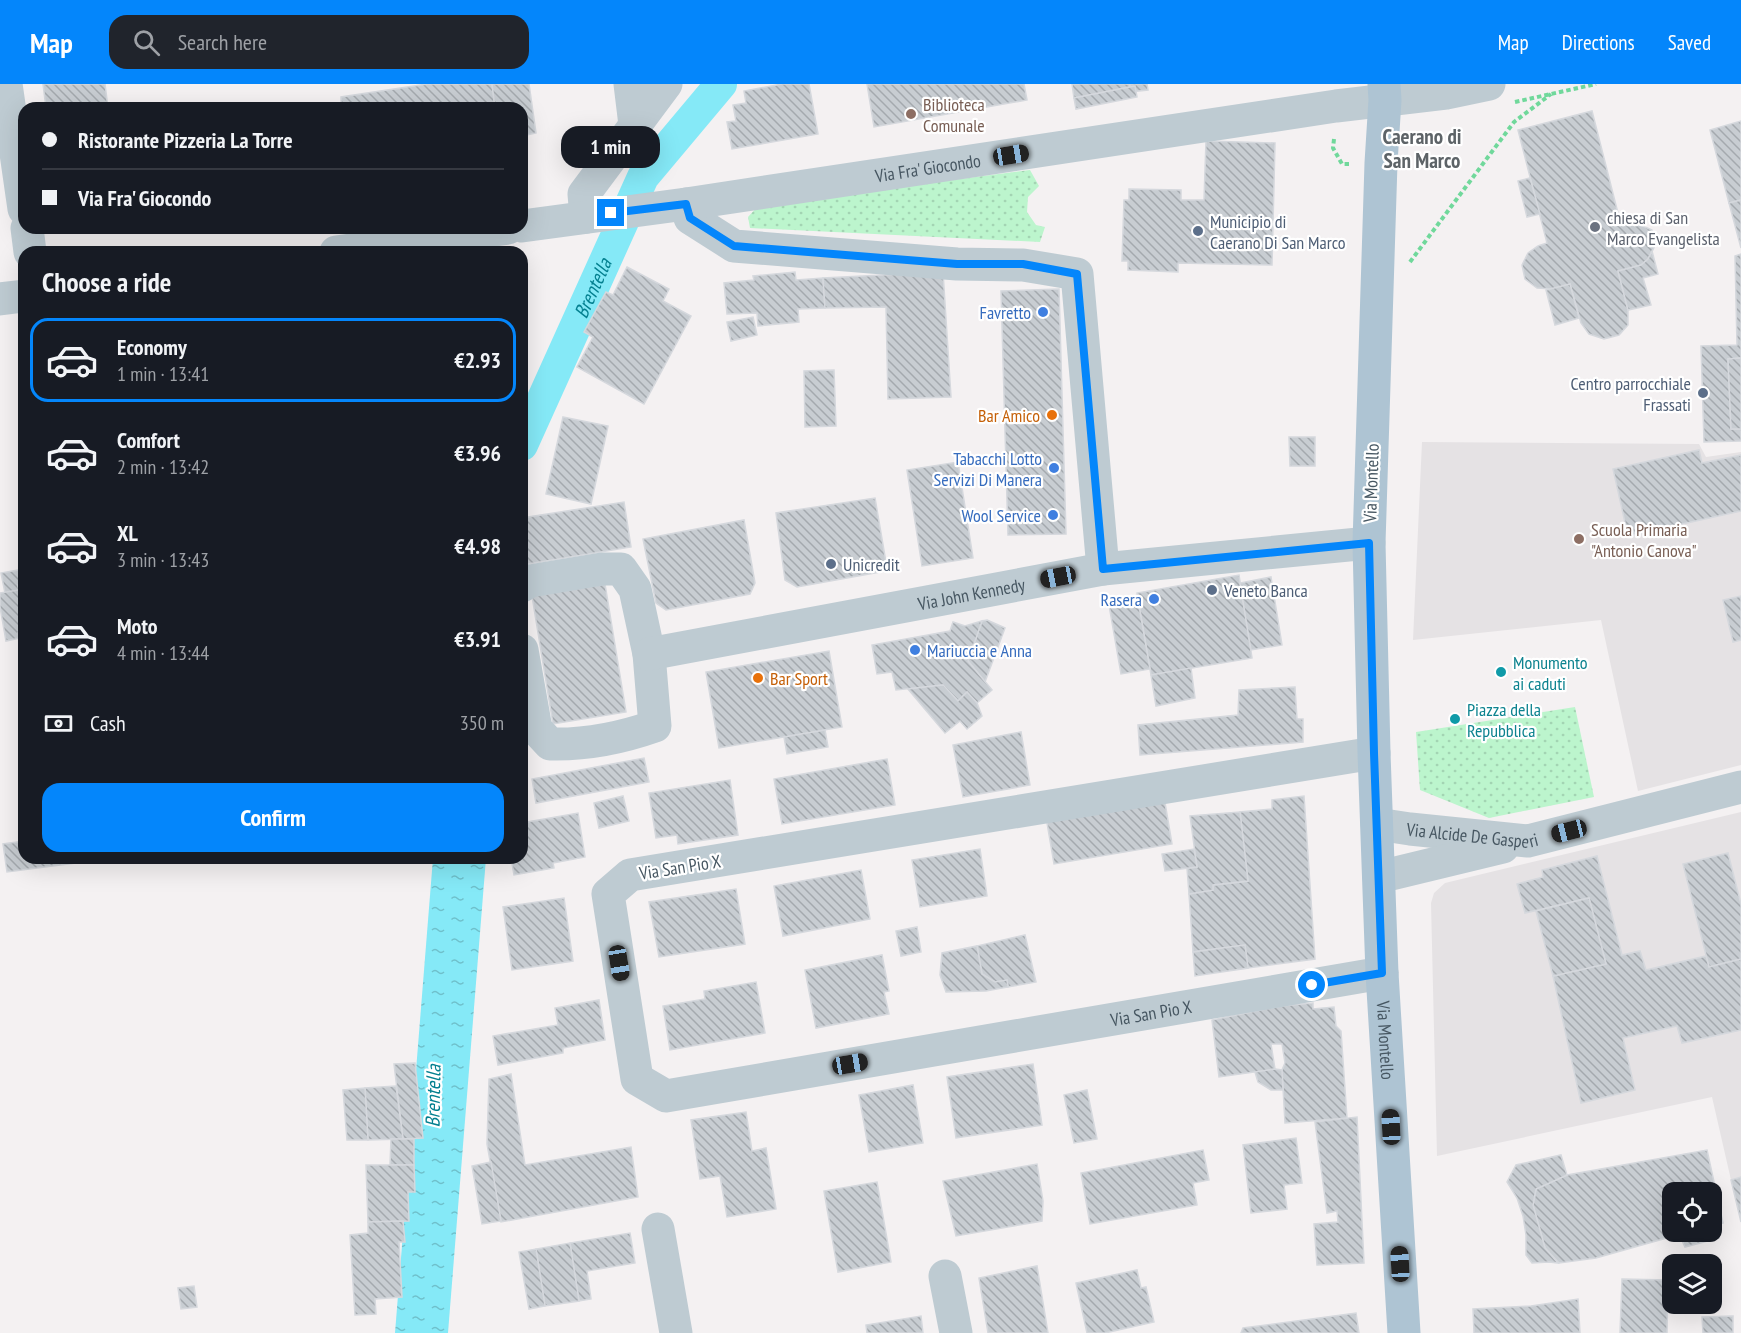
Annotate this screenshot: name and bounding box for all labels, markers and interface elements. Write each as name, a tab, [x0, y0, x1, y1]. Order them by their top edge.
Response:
search box	[109, 15, 529, 69]
text: Map	[30, 24, 73, 61]
icon: search	[130, 26, 163, 59]
text: Search here	[178, 28, 267, 56]
text: Map	[1498, 29, 1529, 56]
text: Directions	[1562, 29, 1635, 56]
text: Saved	[1668, 29, 1711, 56]
place label: Biblioteca Comunale	[923, 93, 985, 137]
marker: Biblioteca Comunale	[904, 107, 918, 121]
district label: Caerano di San Marco	[1382, 123, 1462, 174]
text: Ristorante Pizzeria La Torre	[78, 126, 293, 154]
callout: 1 min	[562, 126, 660, 168]
text: 1 min	[590, 134, 631, 160]
car	[992, 143, 1030, 167]
street label: Via Fra' Giocondo	[872, 148, 982, 187]
text: Via Fra' Giocondo	[78, 184, 211, 212]
route end	[597, 199, 624, 226]
place label: chiesa di San Marco Evangelista	[1607, 206, 1720, 250]
place label: Municipio di Caerano Di San Marco	[1210, 210, 1346, 254]
marker: chiesa di San Marco Evangelista	[1588, 220, 1602, 234]
marker: Municipio di Caerano Di San Marco	[1191, 224, 1205, 238]
water label: Brentella	[568, 253, 618, 322]
text: Choose a ride	[42, 265, 171, 299]
place label: Favretto	[979, 301, 1031, 324]
marker: Favretto	[1036, 305, 1050, 319]
icon: car	[45, 333, 99, 387]
text: Economy	[117, 333, 187, 361]
text: €2.93	[454, 346, 501, 374]
text: 1 min · 13:41	[117, 361, 209, 387]
place label: Centro parrocchiale Frassati	[1571, 372, 1691, 416]
marker: Centro parrocchiale Frassati	[1696, 386, 1710, 400]
place label: Bar Amico	[978, 404, 1040, 427]
marker: Bar Amico	[1045, 408, 1059, 422]
icon: car	[45, 426, 99, 480]
text: Comfort	[117, 426, 180, 454]
text: €3.96	[454, 439, 501, 467]
street label: Via Montello	[1358, 443, 1384, 524]
place label: Tabacchi Lotto Servizi Di Manera	[934, 447, 1042, 491]
text: 2 min · 13:42	[117, 454, 209, 480]
marker: Tabacchi Lotto Servizi Di Manera	[1047, 461, 1061, 475]
place label: Wool Service	[961, 504, 1041, 527]
marker: Wool Service	[1046, 508, 1060, 522]
place label: Scuola Primaria "Antonio Canova"	[1591, 518, 1697, 562]
icon: car	[45, 519, 99, 573]
text: XL	[117, 519, 138, 547]
text: €4.98	[454, 532, 501, 560]
marker: Scuola Primaria "Antonio Canova"	[1572, 532, 1586, 546]
text: 3 min · 13:43	[117, 547, 209, 573]
place label: Unicredit	[843, 553, 900, 576]
marker: Unicredit	[824, 557, 838, 571]
car	[1039, 565, 1077, 589]
street label: Via John Kennedy	[915, 572, 1027, 615]
place label: Veneto Banca	[1223, 579, 1308, 602]
marker: Veneto Banca	[1205, 583, 1219, 597]
place label: Rasera	[1101, 588, 1142, 611]
marker: Rasera	[1147, 592, 1161, 606]
icon: car	[45, 612, 99, 666]
text: Moto	[117, 612, 158, 640]
text: €3.91	[454, 625, 501, 653]
place label: Mariuccia e Anna	[927, 639, 1032, 662]
text: 4 min · 13:44	[117, 640, 209, 666]
marker: Mariuccia e Anna	[908, 643, 922, 657]
place label: Monumento ai caduti	[1513, 651, 1588, 695]
marker: Monumento ai caduti	[1494, 665, 1508, 679]
place label: Bar Sport	[770, 667, 828, 690]
marker: Bar Sport	[751, 671, 765, 685]
place label: Piazza della Repubblica	[1467, 698, 1541, 742]
icon: cash	[42, 707, 75, 740]
text: Cash	[90, 709, 126, 737]
text: 350 m	[460, 710, 504, 736]
marker: Piazza della Repubblica	[1448, 712, 1462, 726]
button: Confirm	[42, 783, 504, 852]
street label: Via Alcide De Gasperi	[1405, 817, 1540, 853]
car	[1549, 818, 1589, 844]
street label: Via San Pio X	[637, 849, 722, 885]
car	[607, 944, 631, 982]
route start	[1298, 971, 1325, 998]
street label: Via San Pio X	[1108, 994, 1193, 1031]
street label: Via Montello	[1372, 999, 1400, 1081]
car	[831, 1052, 869, 1076]
water label: Brentella	[419, 1063, 447, 1128]
car	[1381, 1109, 1401, 1145]
map controls	[1662, 1182, 1722, 1314]
button: locate	[1662, 1182, 1722, 1242]
car	[1390, 1246, 1410, 1282]
button: layers	[1662, 1254, 1722, 1314]

